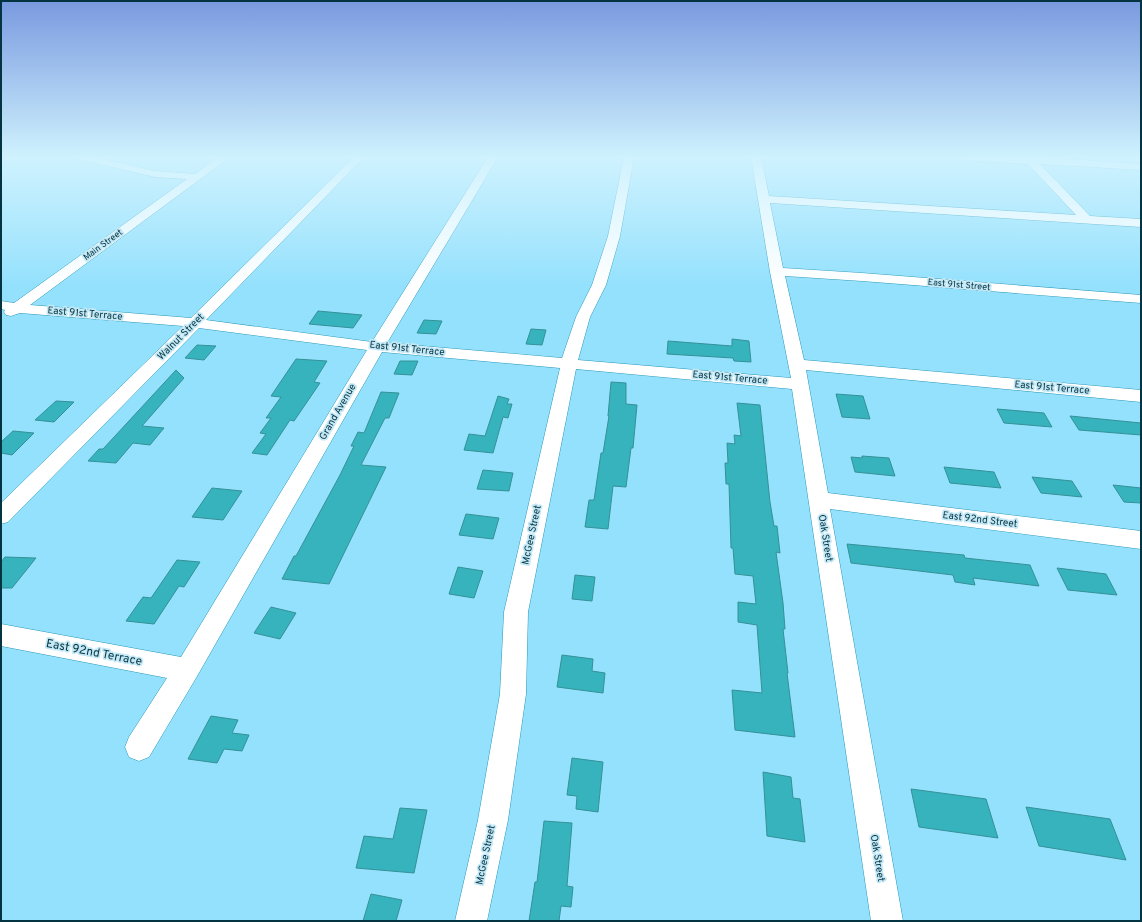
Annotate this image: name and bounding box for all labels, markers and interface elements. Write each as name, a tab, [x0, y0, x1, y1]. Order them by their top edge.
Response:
street label: Main Street	[81, 227, 125, 263]
street label: East 91st Street	[927, 277, 991, 293]
street label: East 91st Terrace	[47, 304, 123, 324]
street label: Walnut Street	[155, 311, 207, 363]
street label: East 91st Terrace	[369, 339, 445, 359]
street label: East 91st Terrace	[692, 368, 768, 388]
street label: East 91st Terrace	[1014, 378, 1090, 398]
street label: Grand Avenue	[317, 382, 359, 442]
street label: McGee Street	[519, 504, 545, 566]
street label: East 92nd Street	[942, 509, 1018, 531]
street label: Oak Street	[815, 513, 835, 563]
street label: East 92nd Terrace	[45, 636, 143, 670]
street label: McGee Street	[473, 824, 499, 886]
street label: Oak Street	[867, 833, 887, 883]

